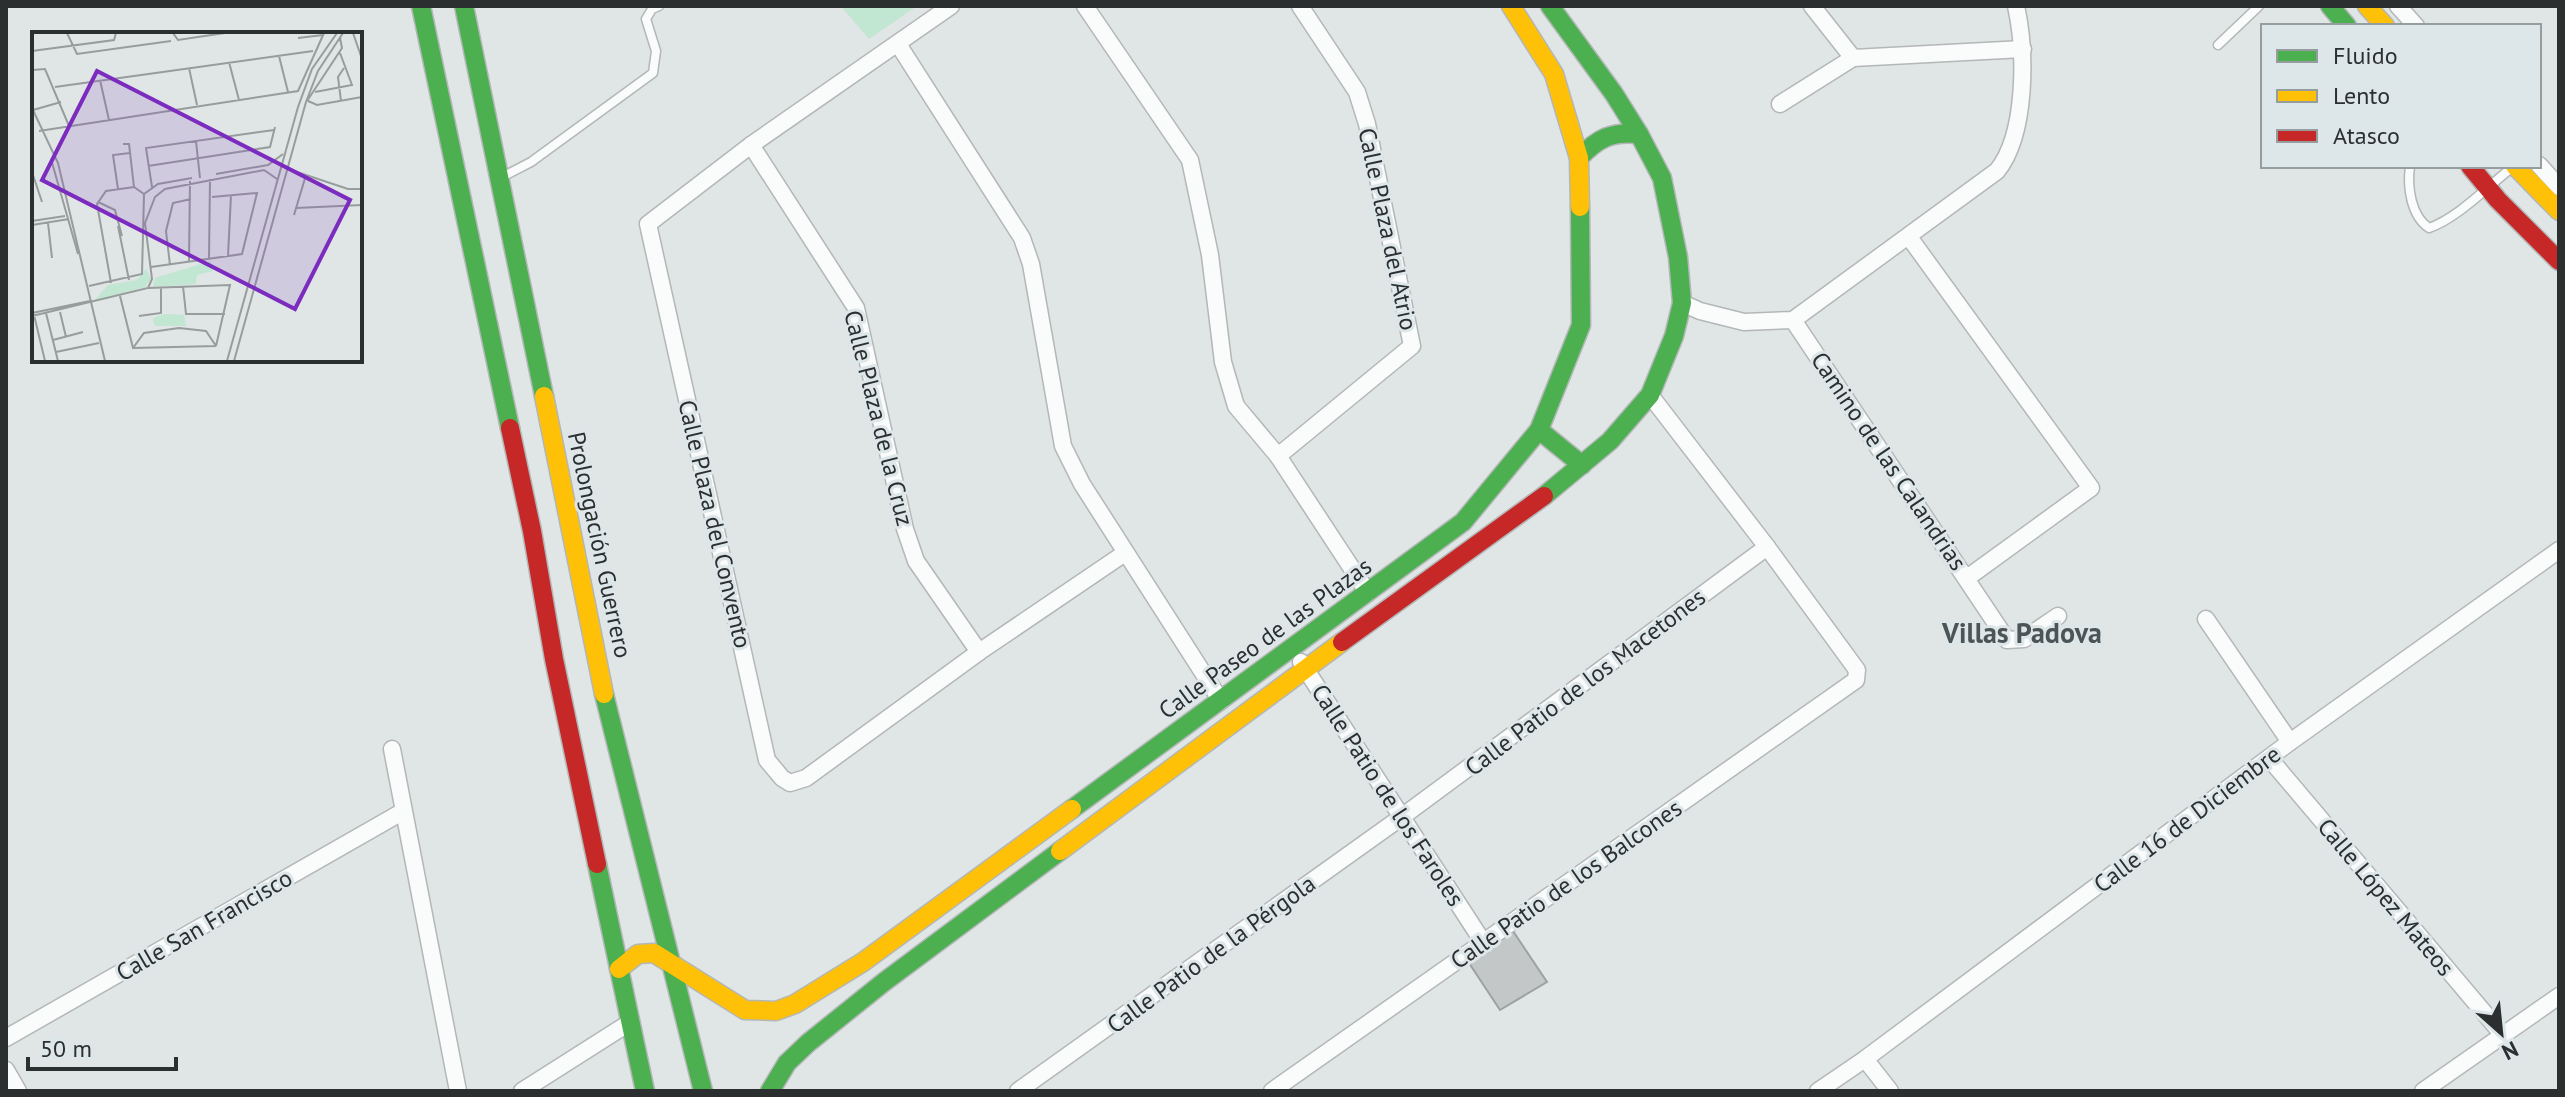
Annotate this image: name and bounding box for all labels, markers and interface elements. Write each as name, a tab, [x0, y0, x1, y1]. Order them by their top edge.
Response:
legend	[2261, 24, 2541, 168]
inset map	[32, 32, 362, 362]
text: Fluido	[2333, 40, 2398, 71]
text: Lento	[2333, 80, 2390, 111]
text: Atasco	[2333, 120, 2400, 151]
street label: Calle Plaza del Atrio	[1351, 125, 1425, 333]
street label: Calle Plaza de la Cruz	[837, 307, 921, 529]
street label: Camino de las Calandrias	[1804, 346, 1974, 576]
street label: Calle Plaza del Convento	[671, 397, 759, 651]
street label: Prolongación Guerrero	[561, 429, 639, 661]
street label: Calle Paseo de las Plazas	[1152, 550, 1378, 726]
street label: Calle Patio de los Macetones	[1458, 581, 1712, 783]
district label: Villas Padova	[1941, 614, 2102, 651]
street label: Calle Patio de los Faroles	[1305, 678, 1471, 912]
street label: Calle 16 de Diciembre	[2087, 739, 2287, 899]
street label: Calle Patio de los Balcones	[1444, 792, 1688, 976]
street label: Calle López Mateos	[2311, 812, 2461, 982]
street label: Calle San Francisco	[110, 862, 298, 988]
street label: Calle Patio de la Pérgola	[1101, 868, 1321, 1040]
north arrow	[2461, 993, 2541, 1073]
scale bar	[28, 1021, 176, 1071]
text: 50 m	[40, 1033, 92, 1064]
text: N	[2497, 1035, 2523, 1067]

